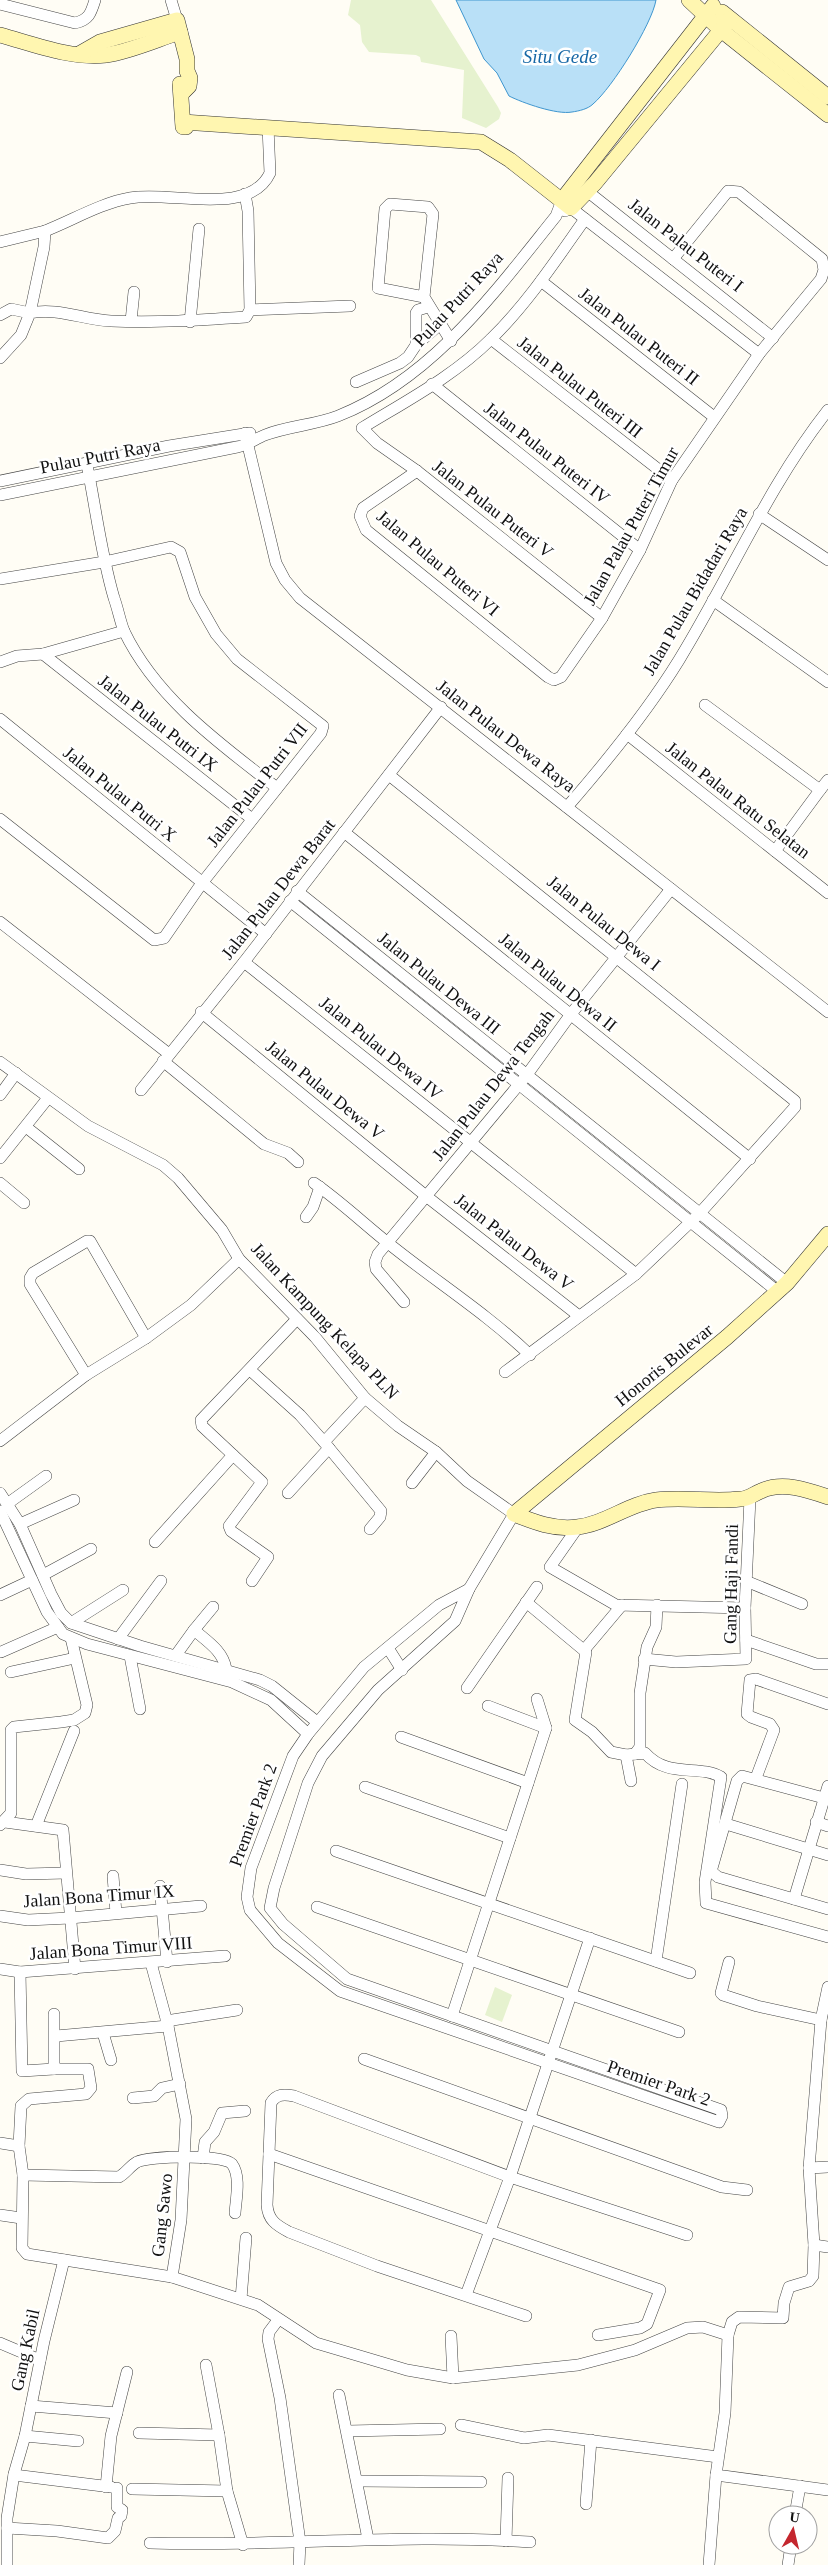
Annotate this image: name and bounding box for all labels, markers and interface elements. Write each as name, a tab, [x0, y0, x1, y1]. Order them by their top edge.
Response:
water label: Situ Gede	[523, 46, 597, 67]
street label: Jalan Palau Puteri I	[625, 194, 747, 296]
street label: Pulau Putri Raya	[409, 248, 507, 350]
street label: Jalan Pulau Puteri II	[575, 283, 703, 389]
street label: Jalan Pulau Puteri III	[514, 332, 646, 442]
street label: Jalan Pulau Puteri IV	[480, 398, 614, 508]
street label: Pulau Putri Raya	[38, 435, 162, 477]
street label: Jalan Palau Puteri Timur	[579, 444, 683, 608]
street label: Jalan Pulau Puteri V	[429, 456, 557, 562]
street label: Jalan Pulau Bidadari Raya	[639, 504, 751, 678]
street label: Jalan Pulau Puteri VI	[373, 506, 503, 620]
street label: Jalan Pulau Putri IX	[95, 670, 221, 776]
street label: Jalan Pulau Dewa Raya	[433, 676, 579, 796]
street label: Jalan Pulau Putri VII	[203, 719, 311, 851]
street label: Jalan Palau Ratu Selatan	[662, 737, 814, 863]
street label: Jalan Pulau Putri X	[60, 742, 180, 846]
street label: Jalan Pulau Dewa Barat	[217, 815, 339, 963]
street label: Jalan Pulau Dewa I	[544, 871, 664, 975]
street label: Jalan Pulau Dewa III	[374, 928, 504, 1038]
street label: Jalan Pulau Dewa II	[495, 928, 621, 1036]
street label: Jalan Pulau Dewa IV	[315, 992, 447, 1104]
street label: Jalan Pulau Dewa Tengah	[428, 1006, 558, 1164]
street label: Jalan Pulau Dewa V	[262, 1036, 388, 1144]
street label: Jalan Palau Dewa V	[451, 1189, 577, 1295]
street label: Jalan Kampung Kelapa PLN	[247, 1239, 403, 1403]
street label: Honoris Bulevar	[611, 1320, 717, 1410]
street label: Gang Haji Fandi	[720, 1524, 742, 1644]
street label: Premier Park 2	[225, 1761, 281, 1869]
street label: Jalan Bona Timur IX	[23, 1881, 175, 1911]
street label: Jalan Bona Timur VIII	[29, 1932, 193, 1964]
street label: Premier Park 2	[605, 2056, 713, 2110]
street label: Gang Sawo	[148, 2172, 176, 2258]
street label: Gang Kabil	[7, 2307, 43, 2393]
north arrow	[768, 2505, 818, 2555]
text: U	[789, 2509, 801, 2526]

